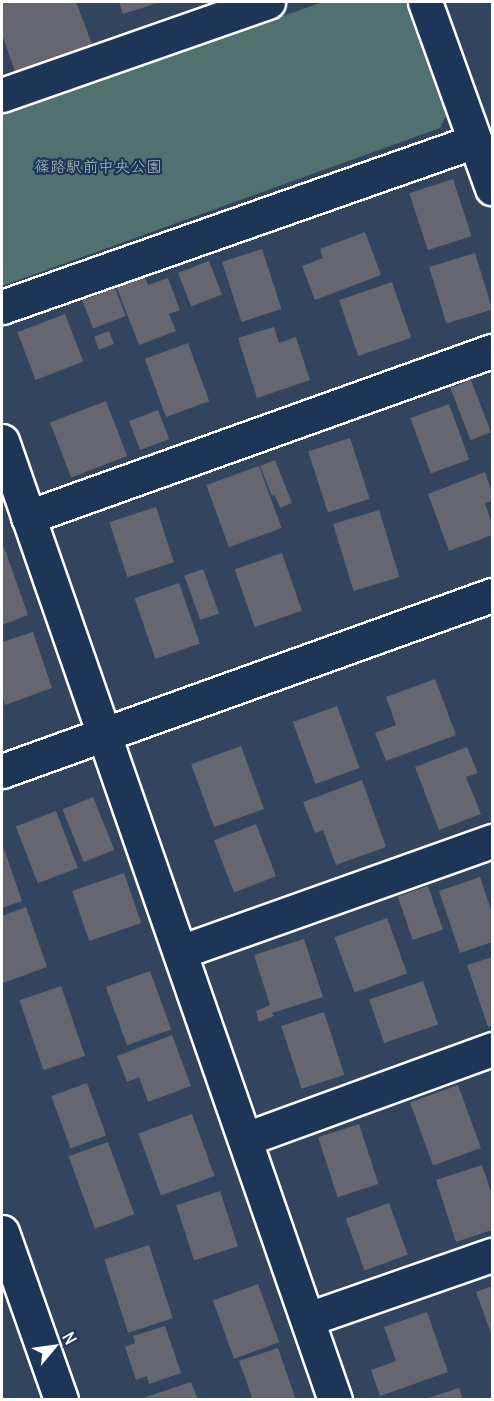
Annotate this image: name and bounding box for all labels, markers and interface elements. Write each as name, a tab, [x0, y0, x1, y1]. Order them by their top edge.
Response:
park label: 篠路駅前中央公園	[34, 156, 162, 176]
north arrow	[24, 1317, 84, 1377]
text: N	[58, 1329, 81, 1348]

